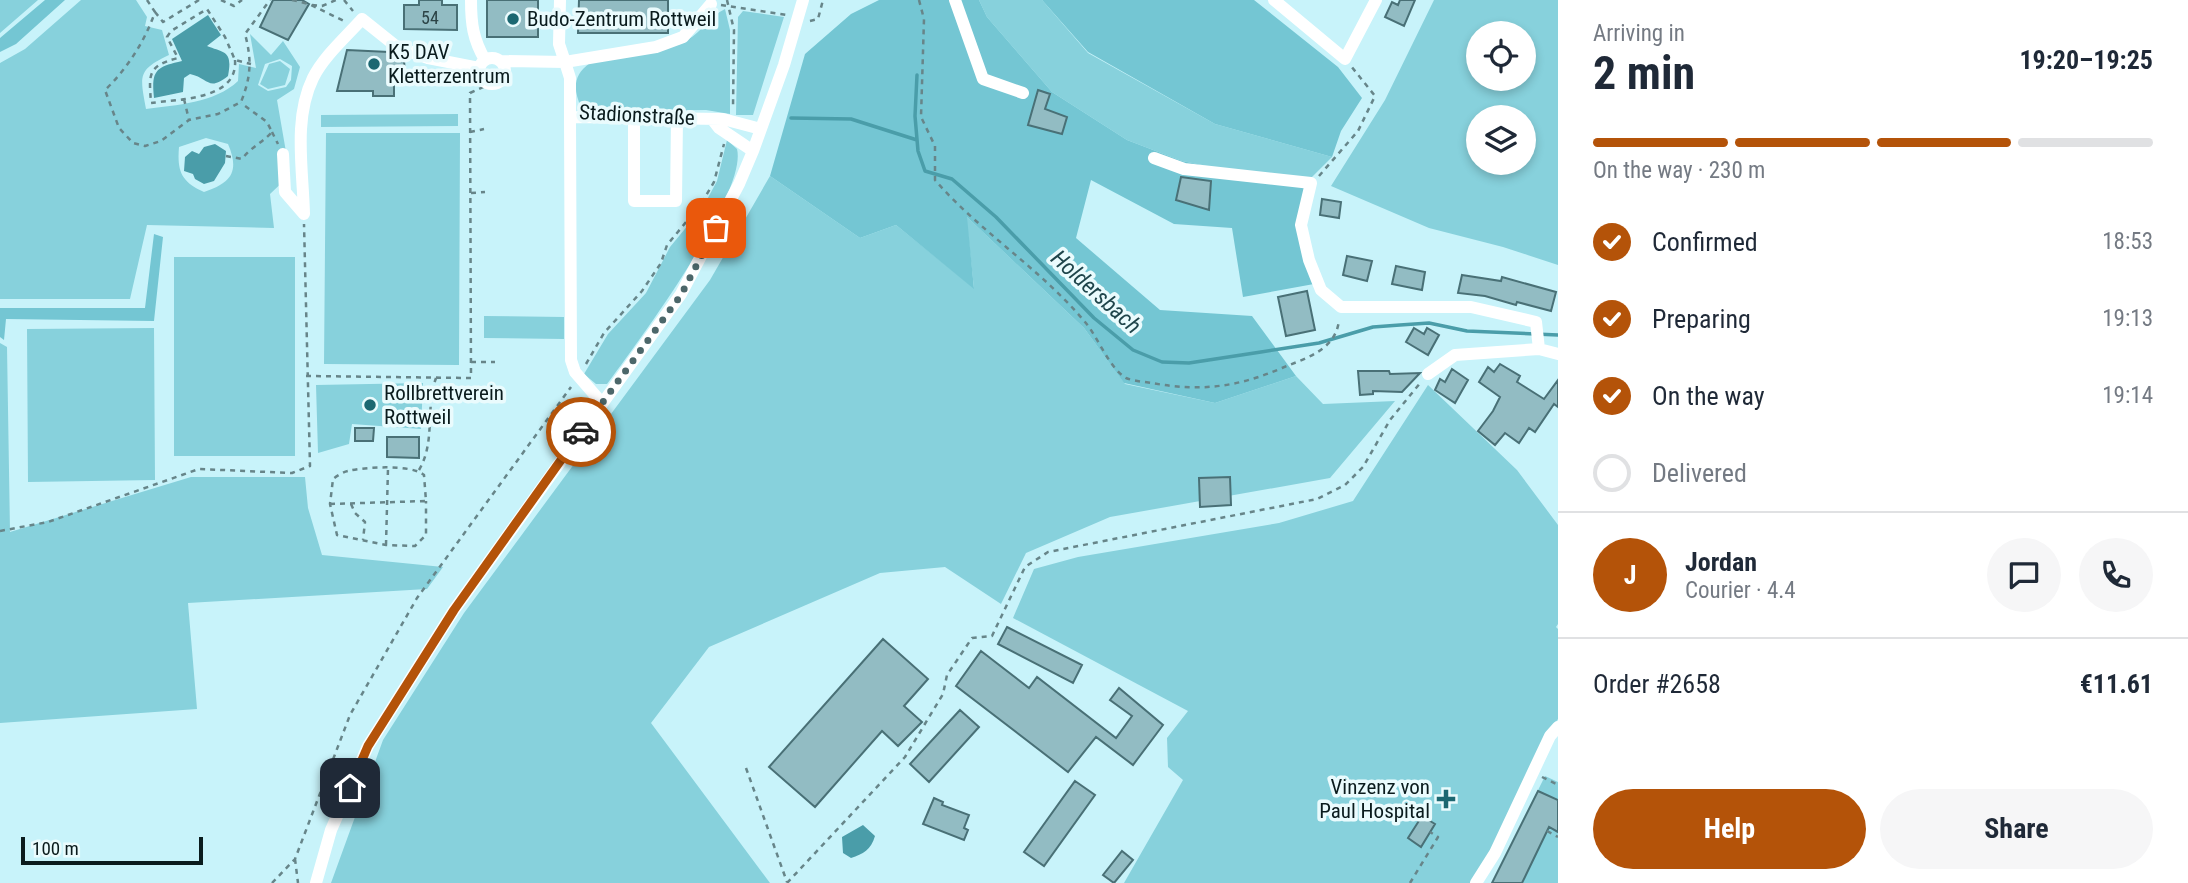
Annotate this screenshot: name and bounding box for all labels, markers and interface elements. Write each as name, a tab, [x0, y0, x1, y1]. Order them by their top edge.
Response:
house number: 54	[421, 7, 439, 28]
place label: Budo-Zentrum Rottweil	[527, 7, 716, 31]
marker: Budo-Zentrum Rottweil	[505, 11, 521, 27]
text: Arriving in	[1593, 20, 1685, 47]
map controls	[1466, 21, 1536, 175]
button: locate	[1466, 21, 1536, 91]
place label: K5 DAV Kletterzentrum	[388, 40, 510, 88]
text: 19:20–19:25	[2019, 45, 2153, 75]
text: 2 min	[1593, 46, 1695, 100]
marker: K5 DAV Kletterzentrum	[366, 56, 382, 72]
street label: Stadionstraße	[579, 100, 696, 130]
button: layers	[1466, 105, 1536, 175]
text: On the way · 230 m	[1593, 157, 1765, 184]
pin	[686, 198, 746, 258]
icon: bag	[697, 209, 735, 247]
icon: check	[1593, 223, 1631, 261]
text: Confirmed	[1652, 227, 1758, 257]
text: 18:53	[2102, 228, 2153, 255]
water label: Holdersbach	[1046, 245, 1146, 339]
icon: check	[1593, 300, 1631, 338]
text: Preparing	[1652, 304, 1751, 334]
text: 19:13	[2102, 305, 2153, 332]
icon: check	[1593, 377, 1631, 415]
place label: Rollbrettverein Rottweil	[384, 381, 504, 429]
text: On the way	[1652, 381, 1765, 411]
text: 19:14	[2102, 382, 2153, 409]
marker: Rollbrettverein Rottweil	[362, 397, 378, 413]
courier	[546, 397, 616, 467]
icon: car	[562, 413, 600, 451]
text: Delivered	[1652, 458, 1747, 488]
button: chat	[1987, 538, 2061, 612]
button: phone	[2079, 538, 2153, 612]
text: Jordan	[1685, 547, 1757, 577]
text: J	[1624, 560, 1636, 590]
text: Courier · 4.4	[1685, 577, 1796, 604]
text: Order #2658	[1593, 669, 1721, 699]
text: €11.61	[2080, 669, 2153, 699]
pin	[320, 758, 380, 818]
icon: home	[331, 769, 369, 807]
place label: Vinzenz von Paul Hospital	[1319, 775, 1430, 823]
marker: Vinzenz von Paul Hospital	[1436, 789, 1456, 809]
button: Help	[1593, 789, 1866, 869]
button: Share	[1880, 789, 2153, 869]
scale bar	[21, 834, 203, 866]
text: 100 m	[32, 837, 79, 860]

